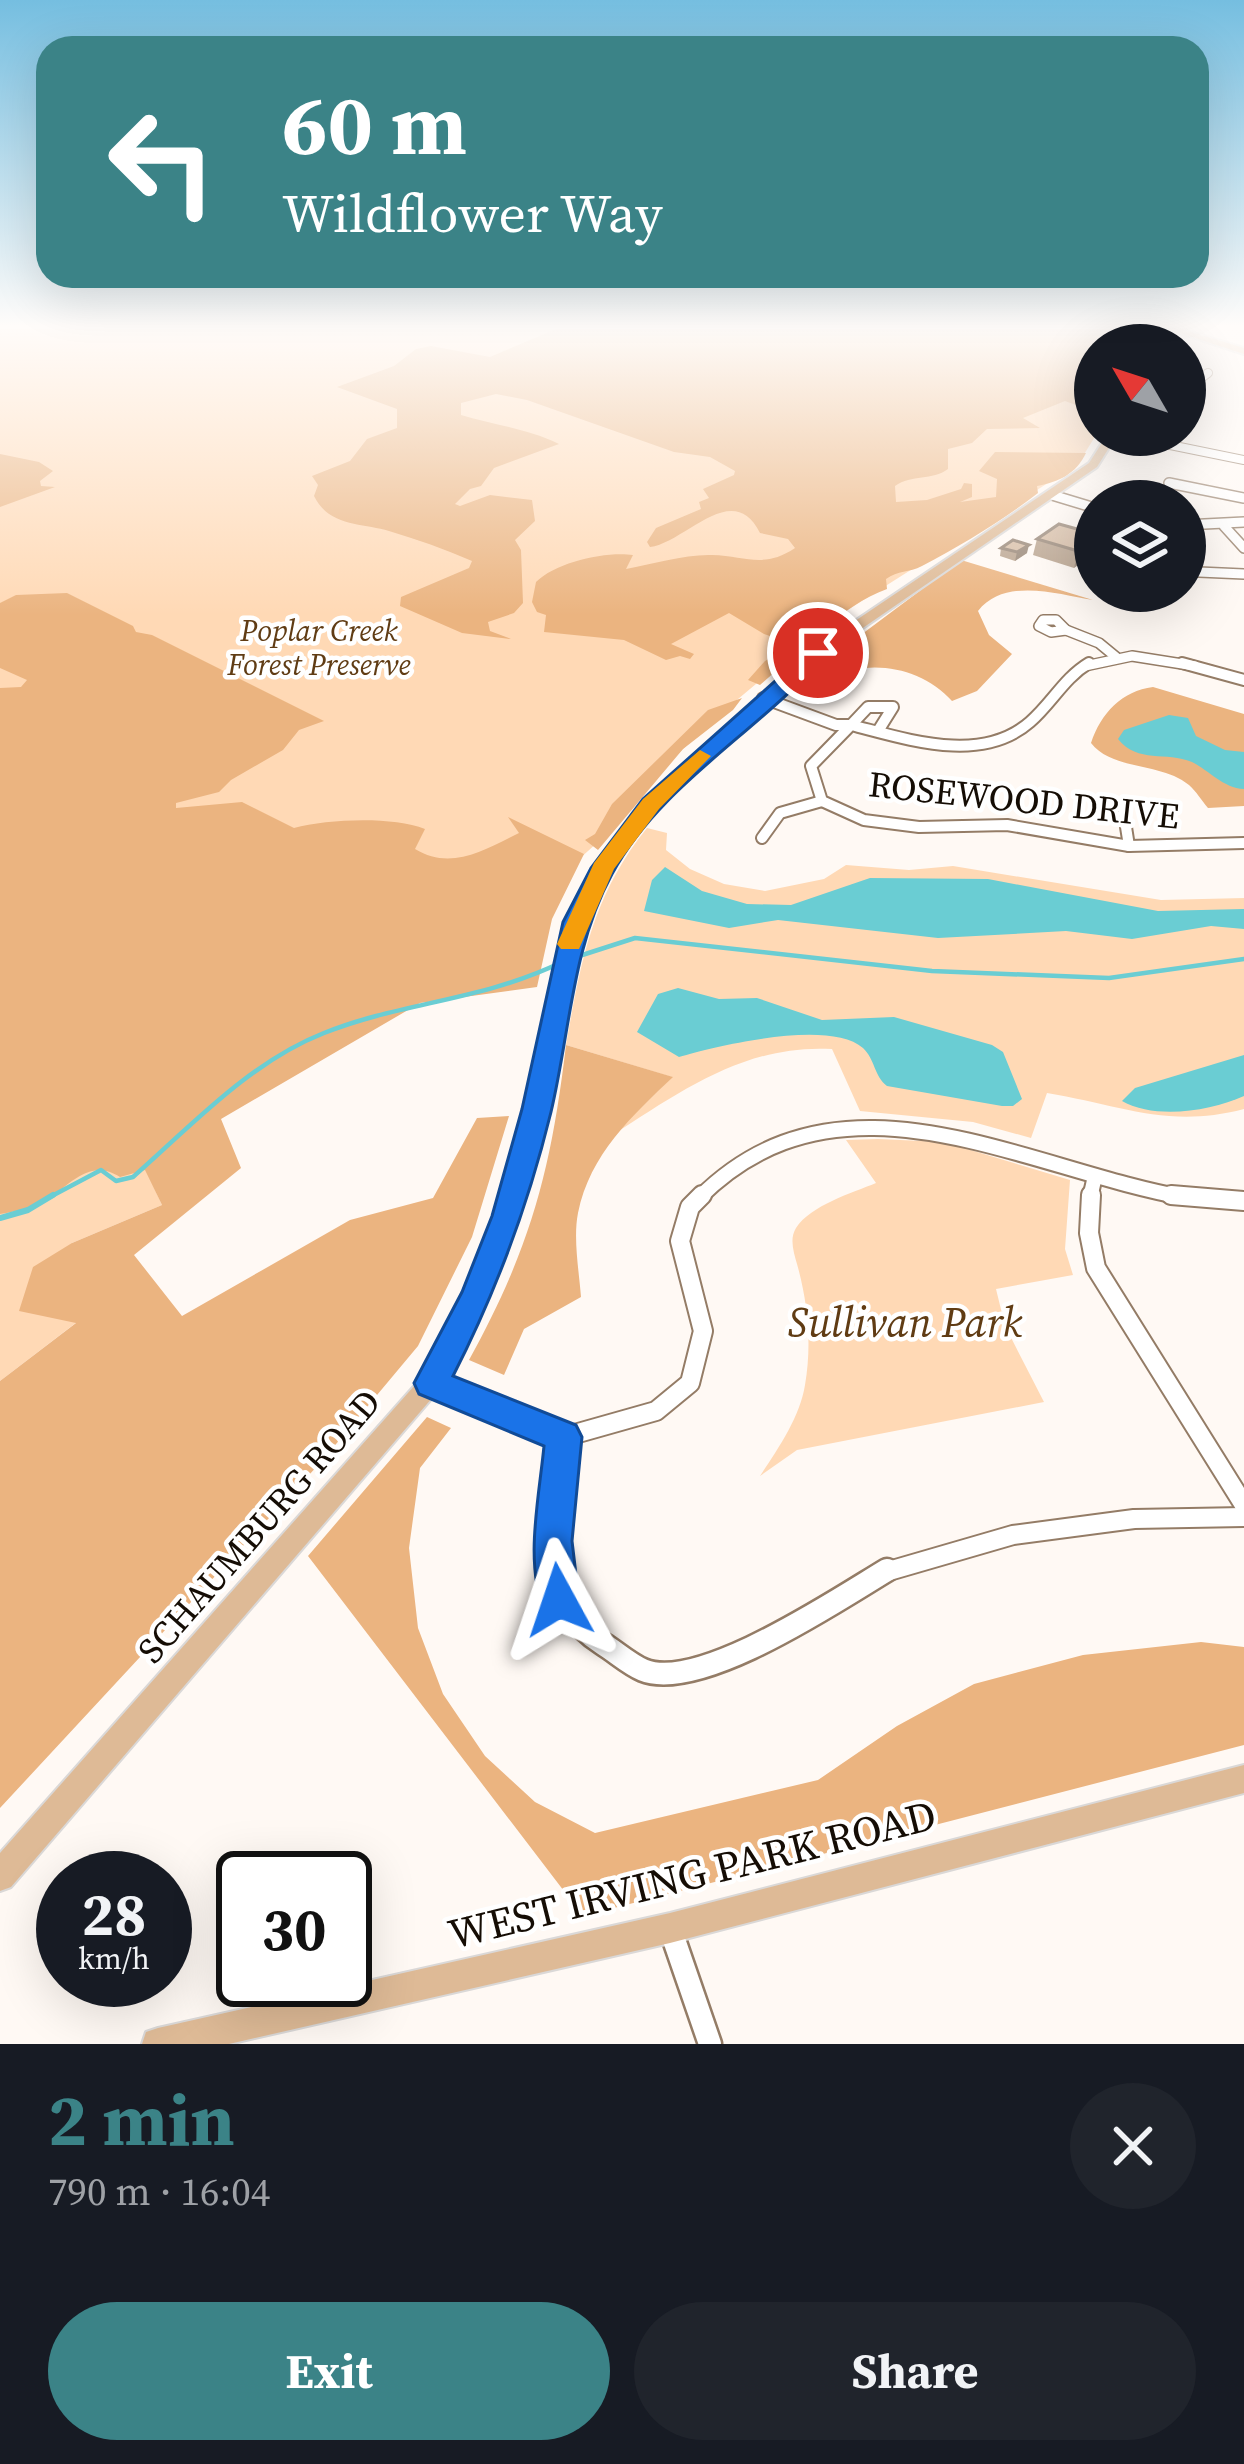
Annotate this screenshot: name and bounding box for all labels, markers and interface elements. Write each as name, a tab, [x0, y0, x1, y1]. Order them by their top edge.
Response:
text: 60 m	[282, 67, 467, 182]
icon: left	[84, 84, 240, 240]
text: Wildflower Way	[282, 176, 663, 250]
north arrow	[1074, 324, 1206, 456]
map controls	[1074, 324, 1206, 612]
button: layers	[1074, 480, 1206, 612]
pin	[767, 602, 869, 704]
park label: Poplar Creek Forest Preserve	[226, 610, 411, 685]
icon: arrive	[785, 620, 851, 686]
street label: ROSEWOOD DRIVE	[866, 759, 1182, 841]
park label: Sullivan Park	[788, 1293, 1023, 1351]
street label: SCHAUMBURG ROAD	[126, 1379, 392, 1673]
position arrow	[496, 1537, 622, 1663]
street label: WEST IRVING PARK ROAD	[442, 1785, 942, 1963]
speed limit sign: 30	[216, 1851, 372, 2007]
text: 28	[81, 1873, 147, 1955]
text: km/h	[78, 1938, 150, 1979]
text: 2 min	[48, 2070, 235, 2169]
button: close	[1070, 2083, 1196, 2209]
text: 790 m · 16:04	[48, 2165, 270, 2218]
button: Exit	[48, 2302, 610, 2440]
button: Share	[634, 2302, 1196, 2440]

